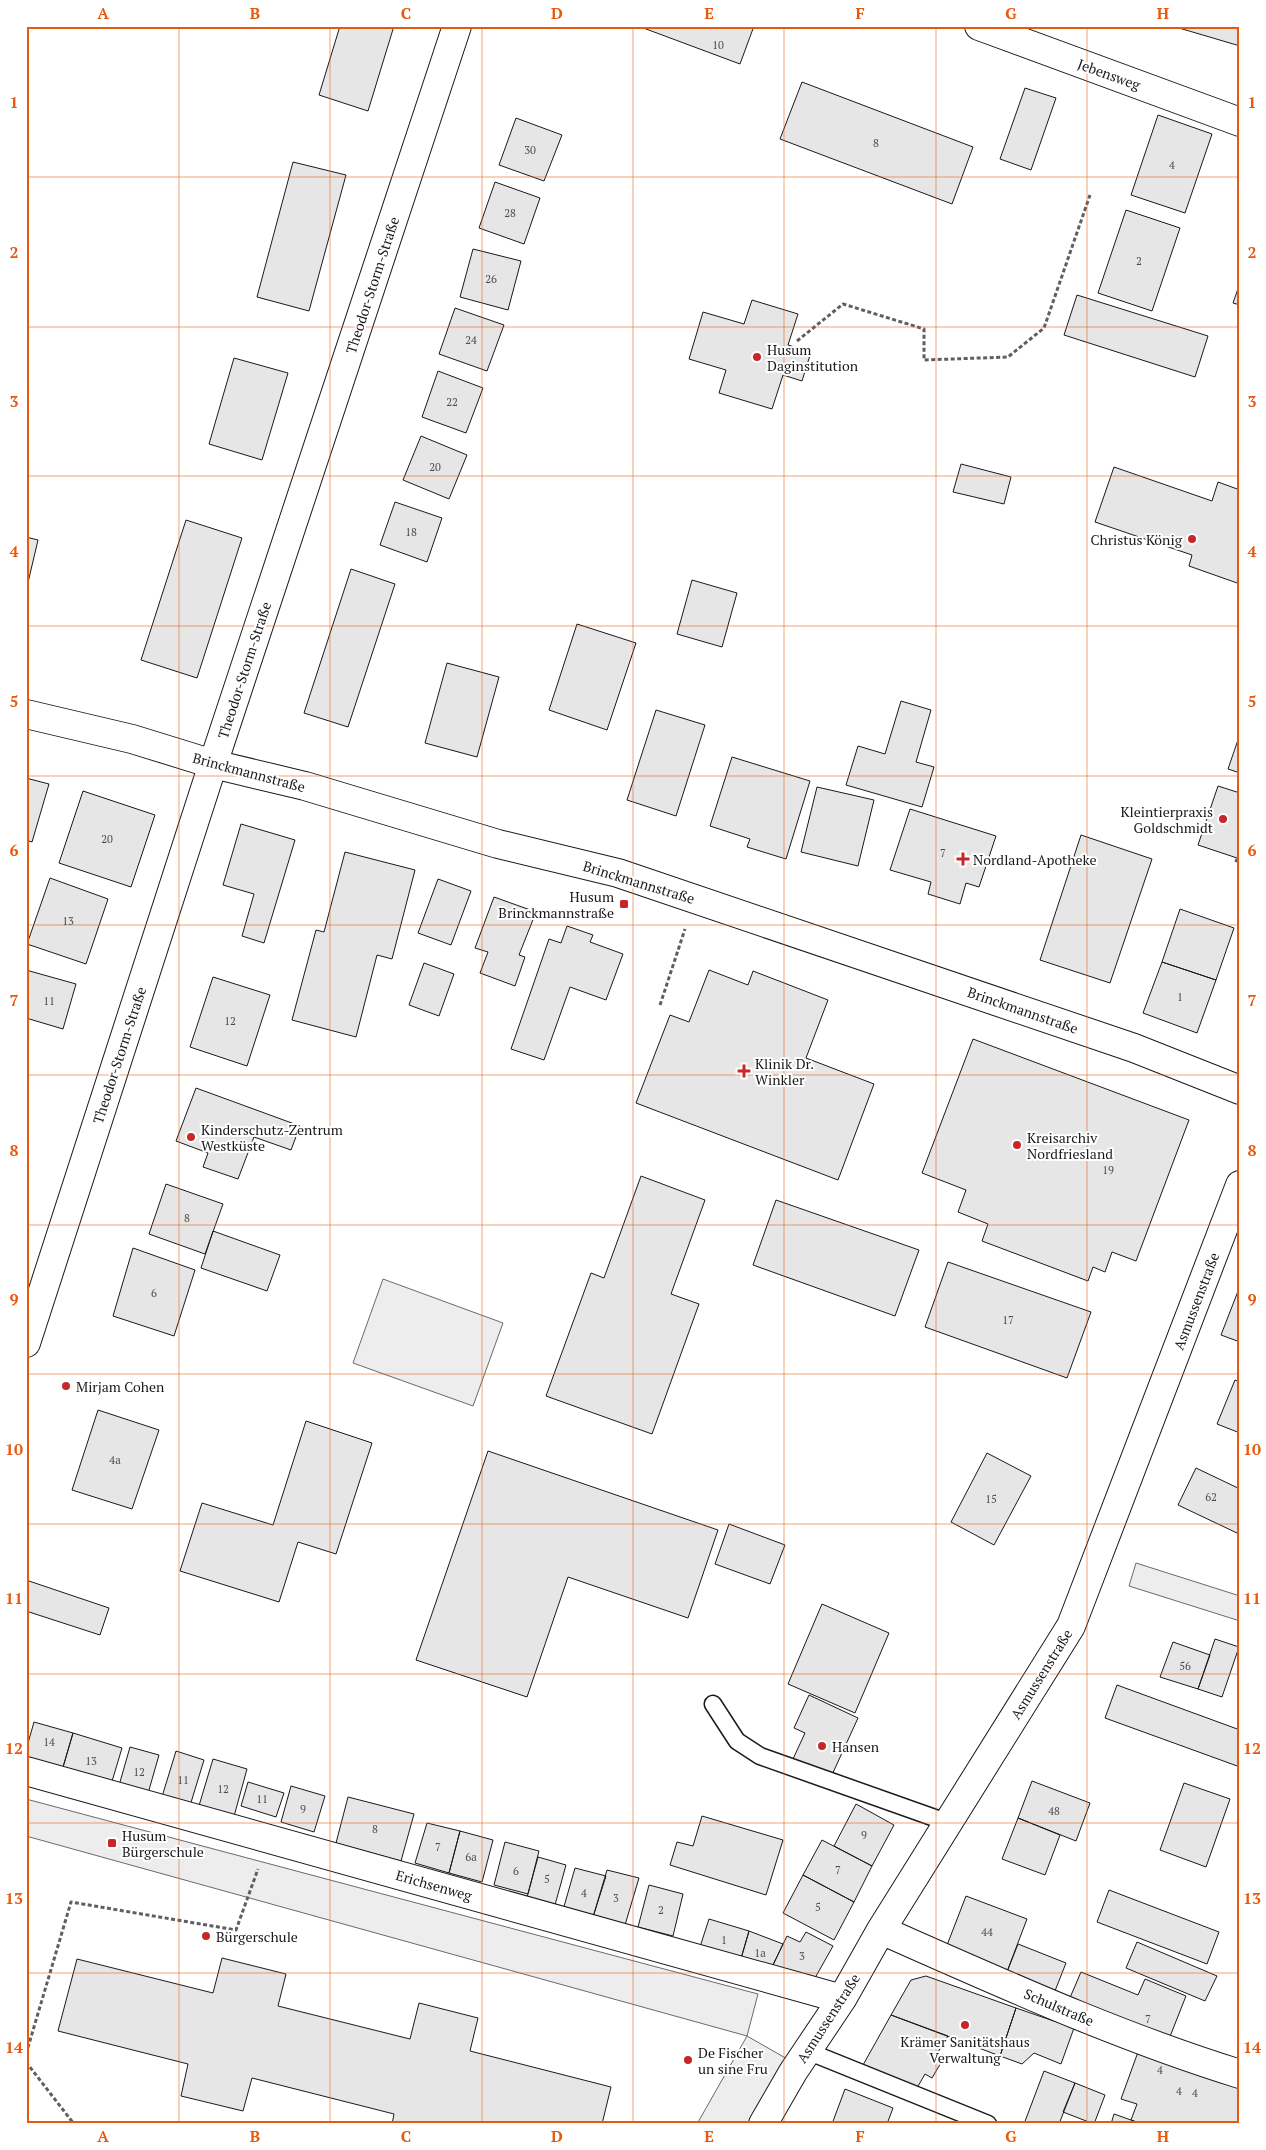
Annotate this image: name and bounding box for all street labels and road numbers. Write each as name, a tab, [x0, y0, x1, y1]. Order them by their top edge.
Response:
street label: Jebensweg	[1075, 54, 1144, 94]
street label: Theodor-Storm-Straße	[341, 214, 403, 356]
street label: Theodor-Storm-Straße	[213, 599, 275, 741]
street label: Brinckmannstraße	[191, 748, 307, 796]
street label: Brinckmannstraße	[581, 856, 697, 908]
street label: Brinckmannstraße	[965, 982, 1081, 1038]
street label: Theodor-Storm-Straße	[88, 984, 150, 1126]
street label: Asmussenstraße	[1169, 1250, 1223, 1352]
street label: Asmussenstraße	[1006, 1625, 1076, 1723]
street label: Erichsenweg	[394, 1865, 475, 1905]
street label: Asmussenstraße	[792, 1970, 864, 2066]
street label: Schulstraße	[1021, 1984, 1097, 2030]

